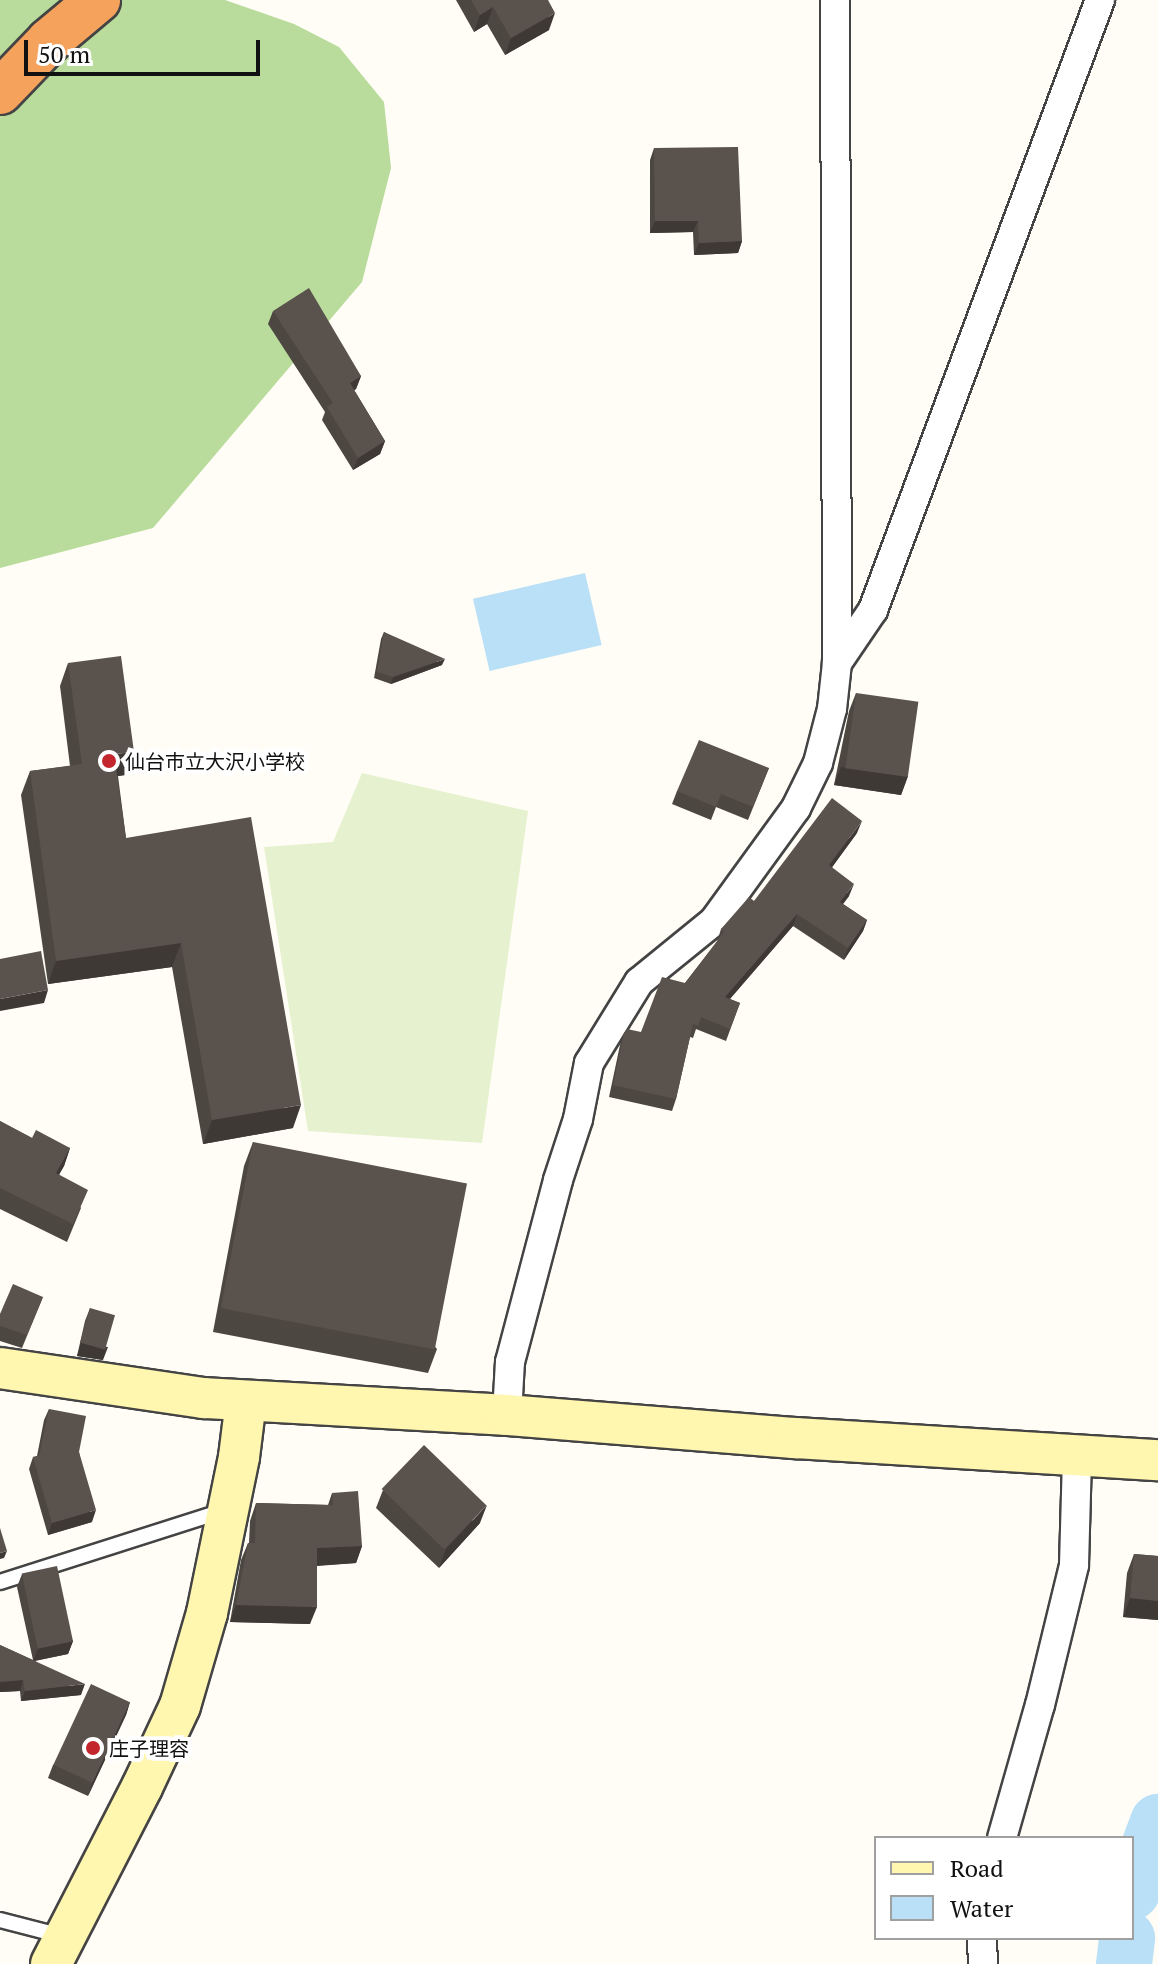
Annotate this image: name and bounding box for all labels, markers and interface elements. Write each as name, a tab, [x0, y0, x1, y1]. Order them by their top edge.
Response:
scale bar	[28, 24, 264, 74]
text: 50 m	[38, 38, 90, 70]
place label: 仙台市立大沢小学校	[125, 749, 305, 773]
marker: 仙台市立大沢小学校	[100, 752, 118, 770]
place label: 庄子理容	[109, 1736, 189, 1760]
marker: 庄子理容	[84, 1739, 102, 1757]
legend	[874, 1836, 1134, 1940]
text: Road	[950, 1852, 1004, 1884]
text: Water	[950, 1892, 1013, 1924]

